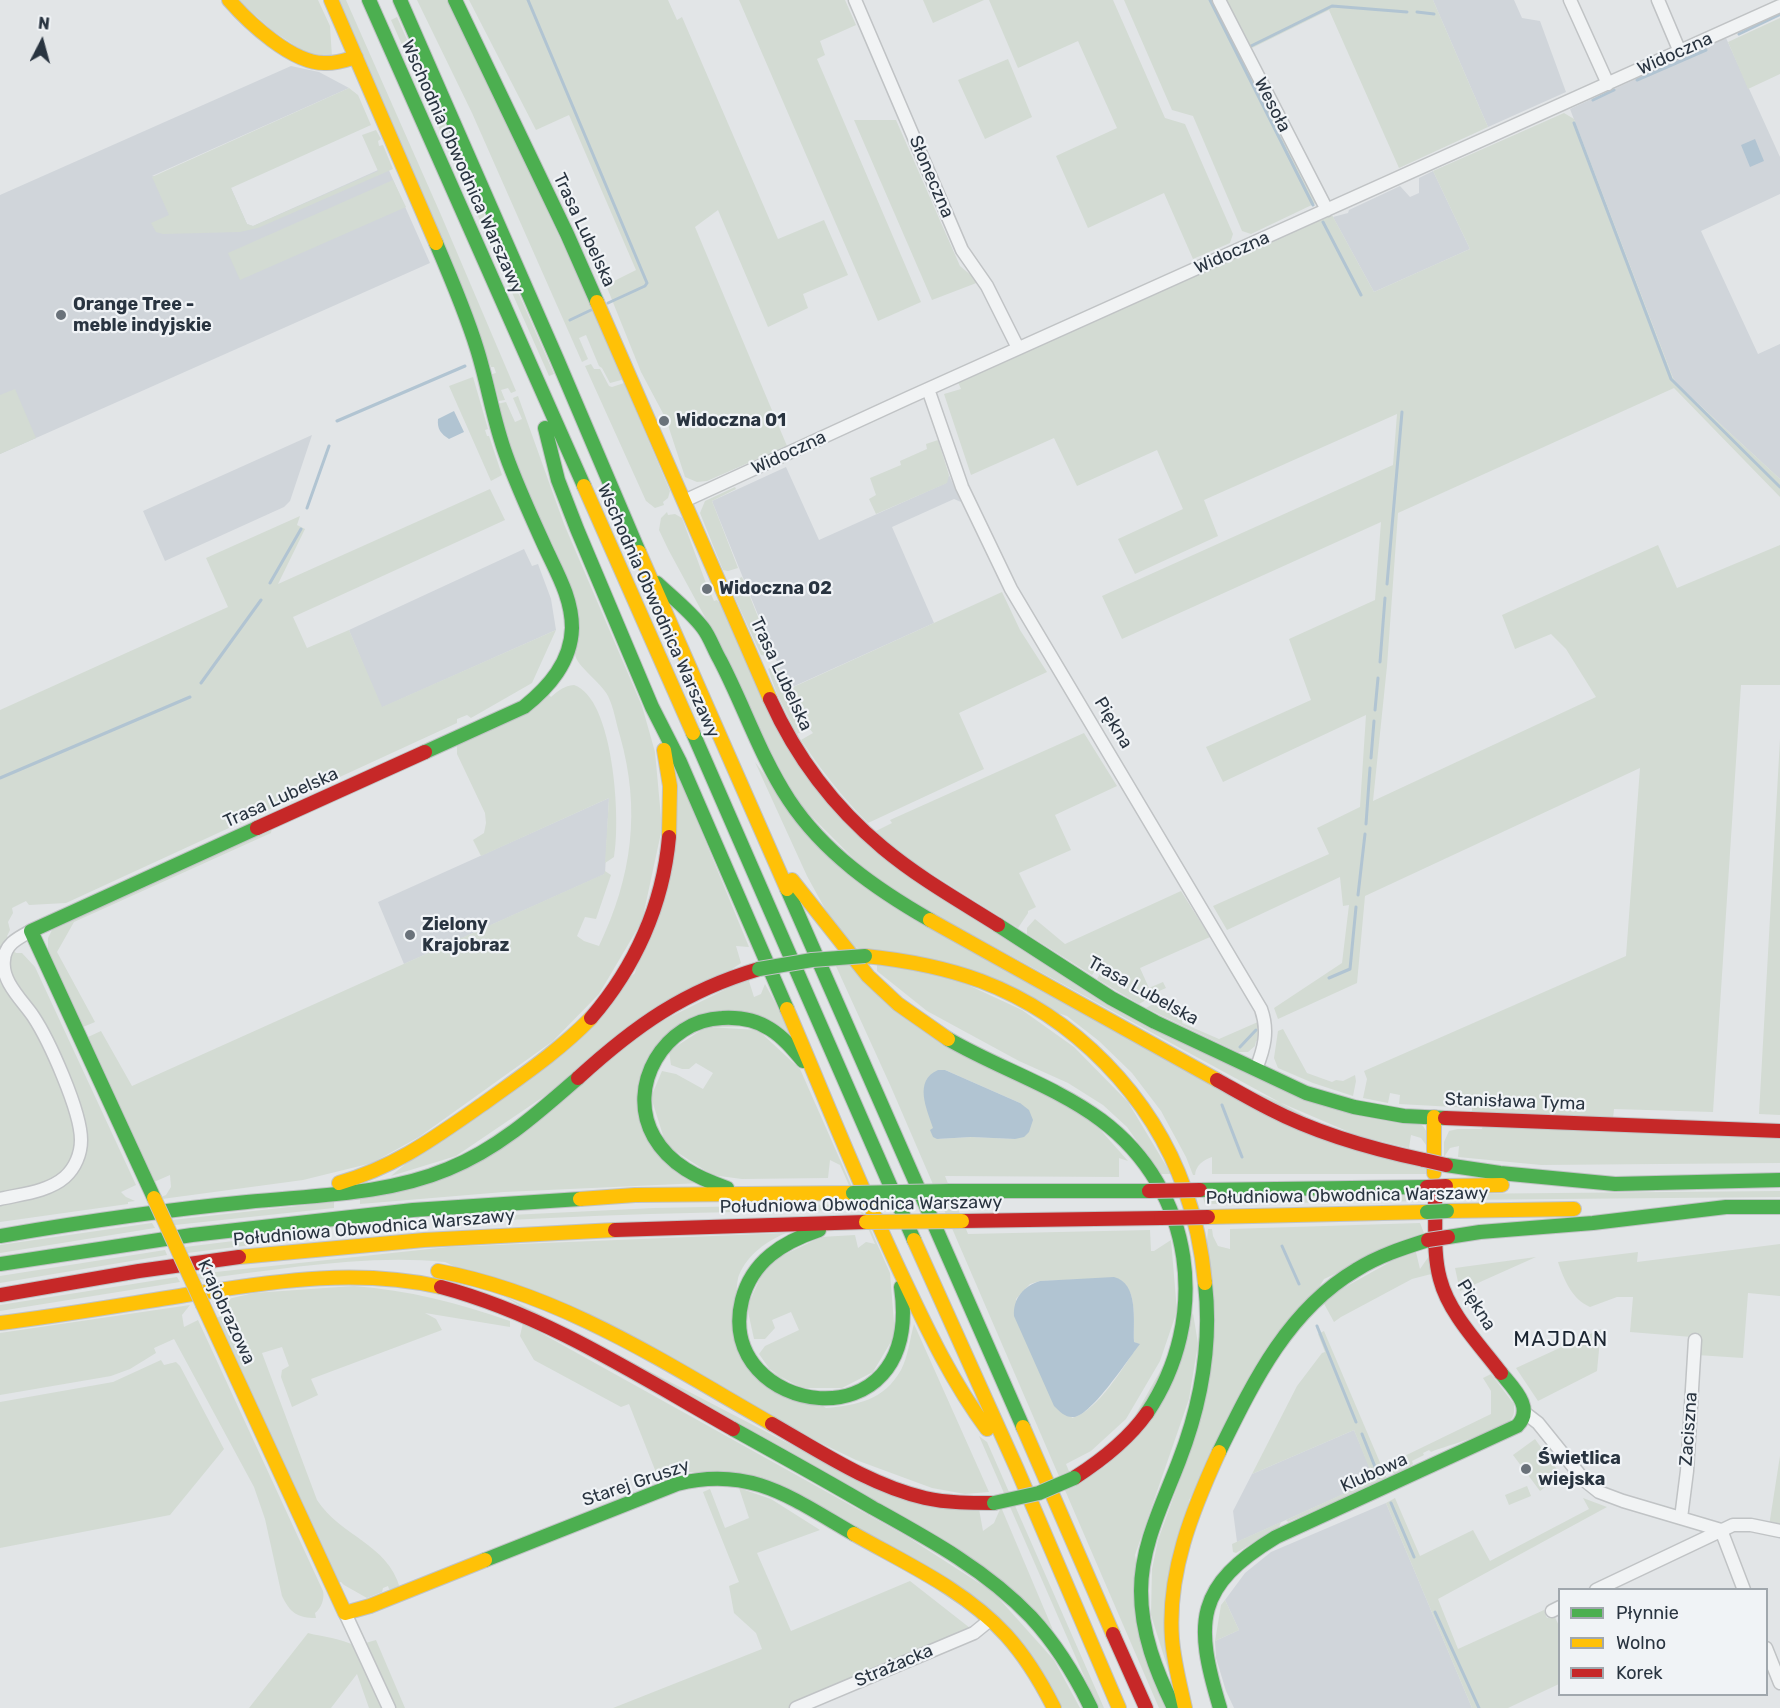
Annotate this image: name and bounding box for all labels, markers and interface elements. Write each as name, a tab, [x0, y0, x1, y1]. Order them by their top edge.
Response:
north arrow	[12, 12, 72, 72]
text: N	[37, 14, 51, 34]
street label: Widoczna	[1634, 28, 1716, 80]
street label: Wschodnia Obwodnica Warszawy	[396, 37, 528, 297]
street label: Wesoła	[1249, 74, 1295, 136]
street label: Słoneczna	[904, 133, 958, 221]
street label: Trasa Lubelska	[548, 170, 620, 290]
street label: Widoczna	[1191, 227, 1273, 279]
place label: Orange Tree - meble indyjskie	[73, 294, 212, 336]
marker: Orange Tree - meble indyjskie	[54, 308, 68, 322]
place label: Widoczna 01	[676, 410, 786, 432]
marker: Widoczna 01	[657, 414, 671, 428]
street label: Widoczna	[748, 426, 830, 480]
street label: Wschodnia Obwodnica Warszawy	[592, 481, 724, 741]
place label: Widoczna 02	[719, 578, 832, 600]
marker: Widoczna 02	[700, 582, 714, 596]
street label: Trasa Lubelska	[745, 614, 817, 734]
street label: Piękna	[1089, 693, 1137, 753]
street label: Trasa Lubelska	[220, 763, 342, 833]
place label: Zielony Krajobraz	[422, 914, 510, 956]
marker: Zielony Krajobraz	[403, 928, 417, 942]
street label: Trasa Lubelska	[1084, 952, 1202, 1030]
street label: Stanisława Tyma	[1444, 1089, 1586, 1115]
street label: Południowa Obwodnica Warszawy	[1205, 1183, 1489, 1209]
street label: Południowa Obwodnica Warszawy	[719, 1192, 1003, 1218]
street label: Południowa Obwodnica Warszawy	[232, 1205, 516, 1251]
street label: Krajobrazowa	[192, 1256, 260, 1368]
street label: Piękna	[1452, 1275, 1500, 1335]
district label: MAJDAN	[1513, 1327, 1609, 1353]
street label: Zaciszna	[1676, 1391, 1702, 1467]
place label: Świetlica wiejska	[1538, 1448, 1621, 1490]
street label: Klubowa	[1337, 1449, 1411, 1497]
street label: Starej Gruszy	[579, 1455, 693, 1511]
marker: Świetlica wiejska	[1519, 1462, 1533, 1476]
legend	[1558, 1588, 1768, 1696]
text: Płynnie	[1616, 1602, 1679, 1624]
text: Wolno	[1616, 1632, 1666, 1654]
street label: Strażacka	[852, 1640, 936, 1692]
text: Korek	[1616, 1662, 1663, 1684]

